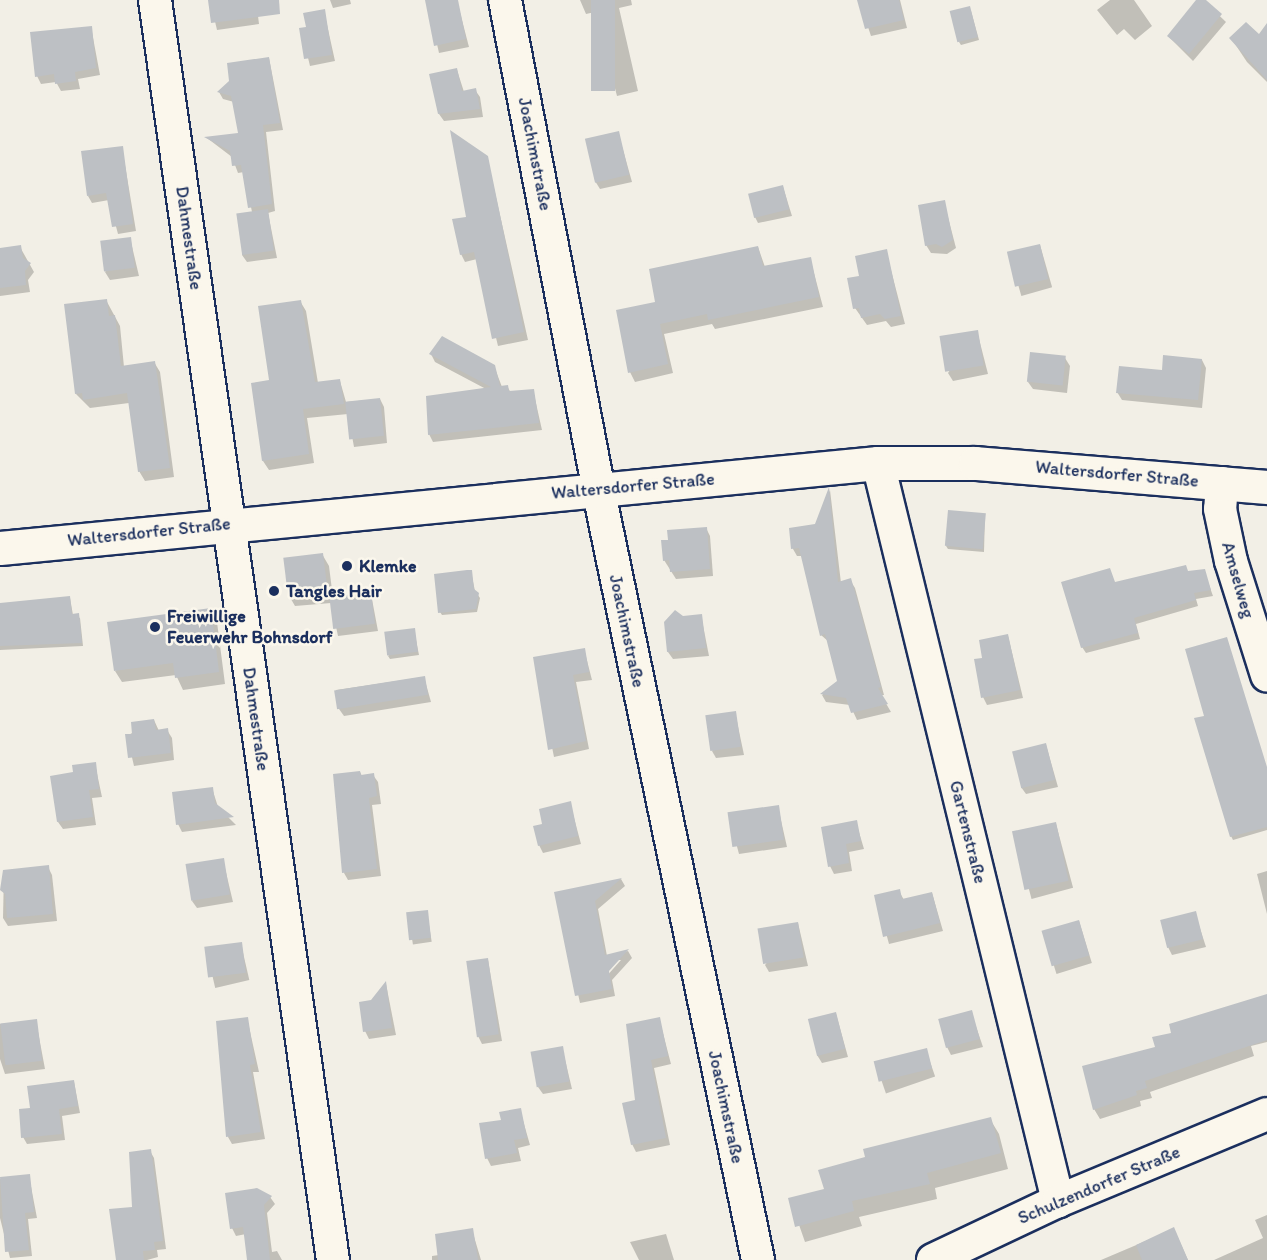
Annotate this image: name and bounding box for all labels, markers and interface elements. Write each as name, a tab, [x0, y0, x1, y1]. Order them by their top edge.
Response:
street label: Joachimstraße	[513, 96, 557, 212]
street label: Dahmestraße	[171, 185, 207, 291]
street label: Waltersdorfer Straße	[1034, 456, 1200, 492]
street label: Waltersdorfer Straße	[550, 468, 716, 504]
street label: Waltersdorfer Straße	[66, 513, 232, 551]
street label: Amselweg	[1217, 539, 1259, 621]
place label: Klemke	[359, 555, 417, 577]
marker: Klemke	[340, 559, 354, 573]
street label: Joachimstraße	[605, 573, 649, 689]
place label: Tangles Hair	[286, 580, 382, 602]
marker: Tangles Hair	[267, 584, 281, 598]
place label: Freiwillige Feuerwehr Bohnsdorf	[167, 606, 332, 648]
marker: Freiwillige Feuerwehr Bohnsdorf	[148, 620, 162, 634]
street label: Dahmestraße	[238, 666, 274, 772]
street label: Gartenstraße	[945, 778, 991, 886]
street label: Joachimstraße	[704, 1049, 748, 1165]
street label: Schulzendorfer Straße	[1014, 1141, 1184, 1229]

